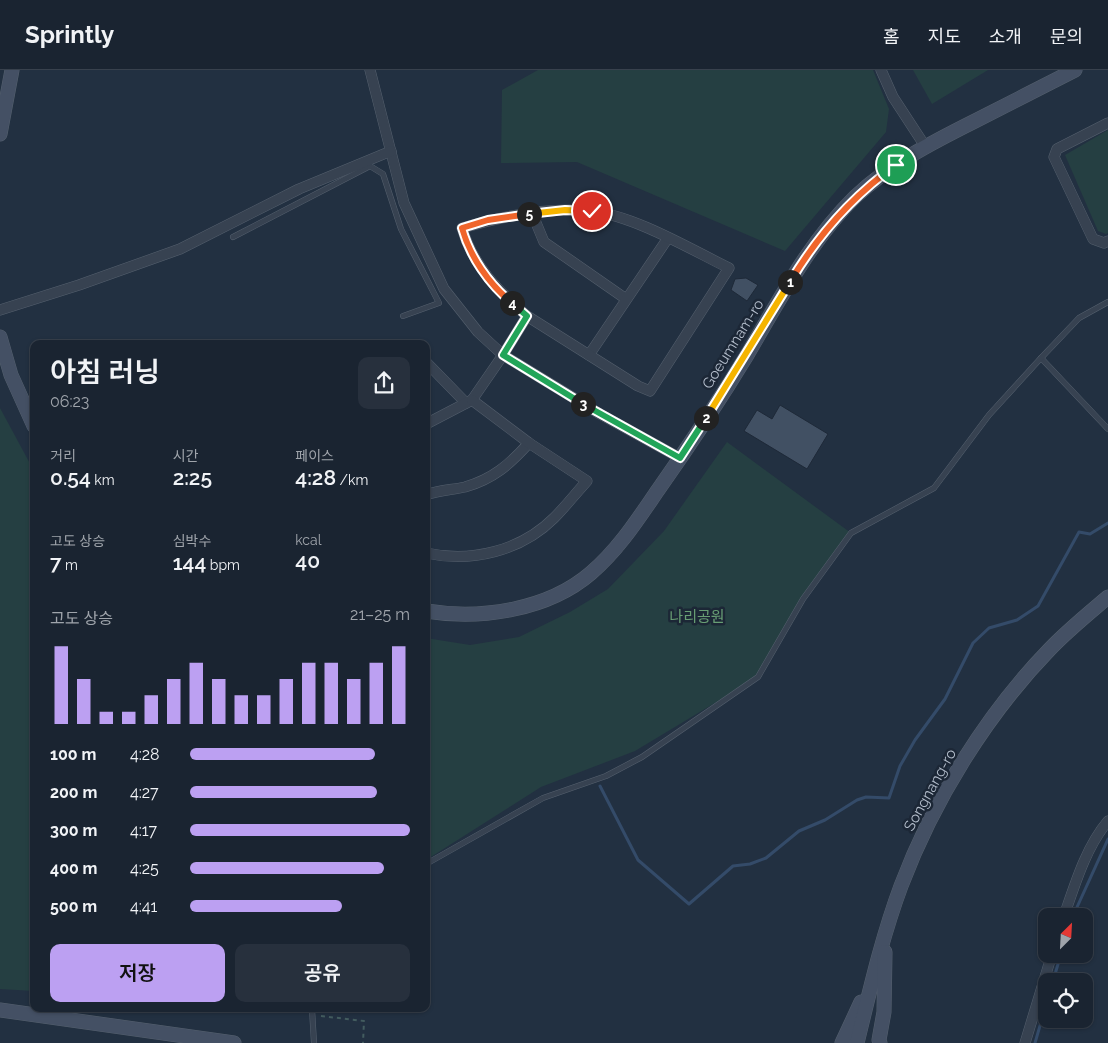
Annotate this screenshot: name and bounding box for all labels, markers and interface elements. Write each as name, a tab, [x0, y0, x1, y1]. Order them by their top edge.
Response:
text: Sprintly	[25, 20, 114, 49]
text: 홈	[883, 26, 900, 47]
text: 지도	[928, 26, 961, 47]
text: 소개	[989, 26, 1022, 47]
text: 문의	[1050, 26, 1083, 47]
pin	[875, 144, 917, 186]
icon: arrive	[882, 151, 910, 179]
pin	[571, 190, 613, 232]
icon: check	[578, 197, 606, 225]
pin: 5	[516, 202, 542, 226]
text: 5	[526, 206, 533, 222]
pin: 1	[778, 270, 802, 294]
text: 1	[787, 274, 794, 290]
pin: 4	[500, 290, 524, 316]
text: 4	[509, 295, 517, 311]
street label: Goeumnam-ro	[698, 296, 768, 392]
text: 아침 러닝	[50, 356, 160, 389]
button: share	[358, 357, 410, 409]
text: 06:23	[50, 392, 89, 411]
pin: 3	[570, 392, 596, 416]
text: 3	[580, 396, 587, 412]
pin: 2	[694, 406, 718, 430]
text: 2	[703, 410, 710, 426]
text: 거리	[50, 448, 76, 464]
text: 시간	[173, 448, 198, 464]
text: 페이스	[295, 448, 334, 464]
text: 0.54	[50, 465, 91, 490]
text: 2:25	[173, 465, 212, 490]
text: 4:28	[295, 465, 336, 490]
text: km	[91, 472, 115, 488]
text: /km	[336, 472, 368, 488]
text: kcal	[295, 532, 322, 548]
text: 고도 상승	[50, 533, 105, 549]
text: 심박수	[173, 533, 211, 549]
text: 40	[295, 548, 320, 573]
text: 7	[50, 550, 62, 575]
text: 144	[173, 550, 206, 575]
text: m	[62, 557, 78, 573]
text: bpm	[206, 557, 240, 573]
text: 21–25 m	[350, 605, 410, 624]
park label: 나리공원	[669, 608, 725, 626]
text: 고도 상승	[50, 609, 113, 628]
text: 100 m	[50, 745, 96, 764]
text: 4:28	[130, 745, 160, 764]
street label: Songnang-ro	[900, 746, 960, 834]
text: 200 m	[50, 783, 97, 802]
text: 4:27	[130, 783, 159, 802]
text: 300 m	[50, 821, 97, 840]
text: 4:17	[130, 821, 157, 840]
text: 400 m	[50, 859, 98, 878]
text: 4:25	[130, 859, 159, 878]
text: 500 m	[50, 897, 97, 916]
text: 4:41	[130, 897, 157, 916]
north arrow	[1038, 908, 1092, 962]
map controls	[1038, 908, 1093, 1028]
button: 저장	[50, 944, 225, 1002]
button: 공유	[235, 944, 410, 1002]
button: locate	[1038, 973, 1093, 1028]

